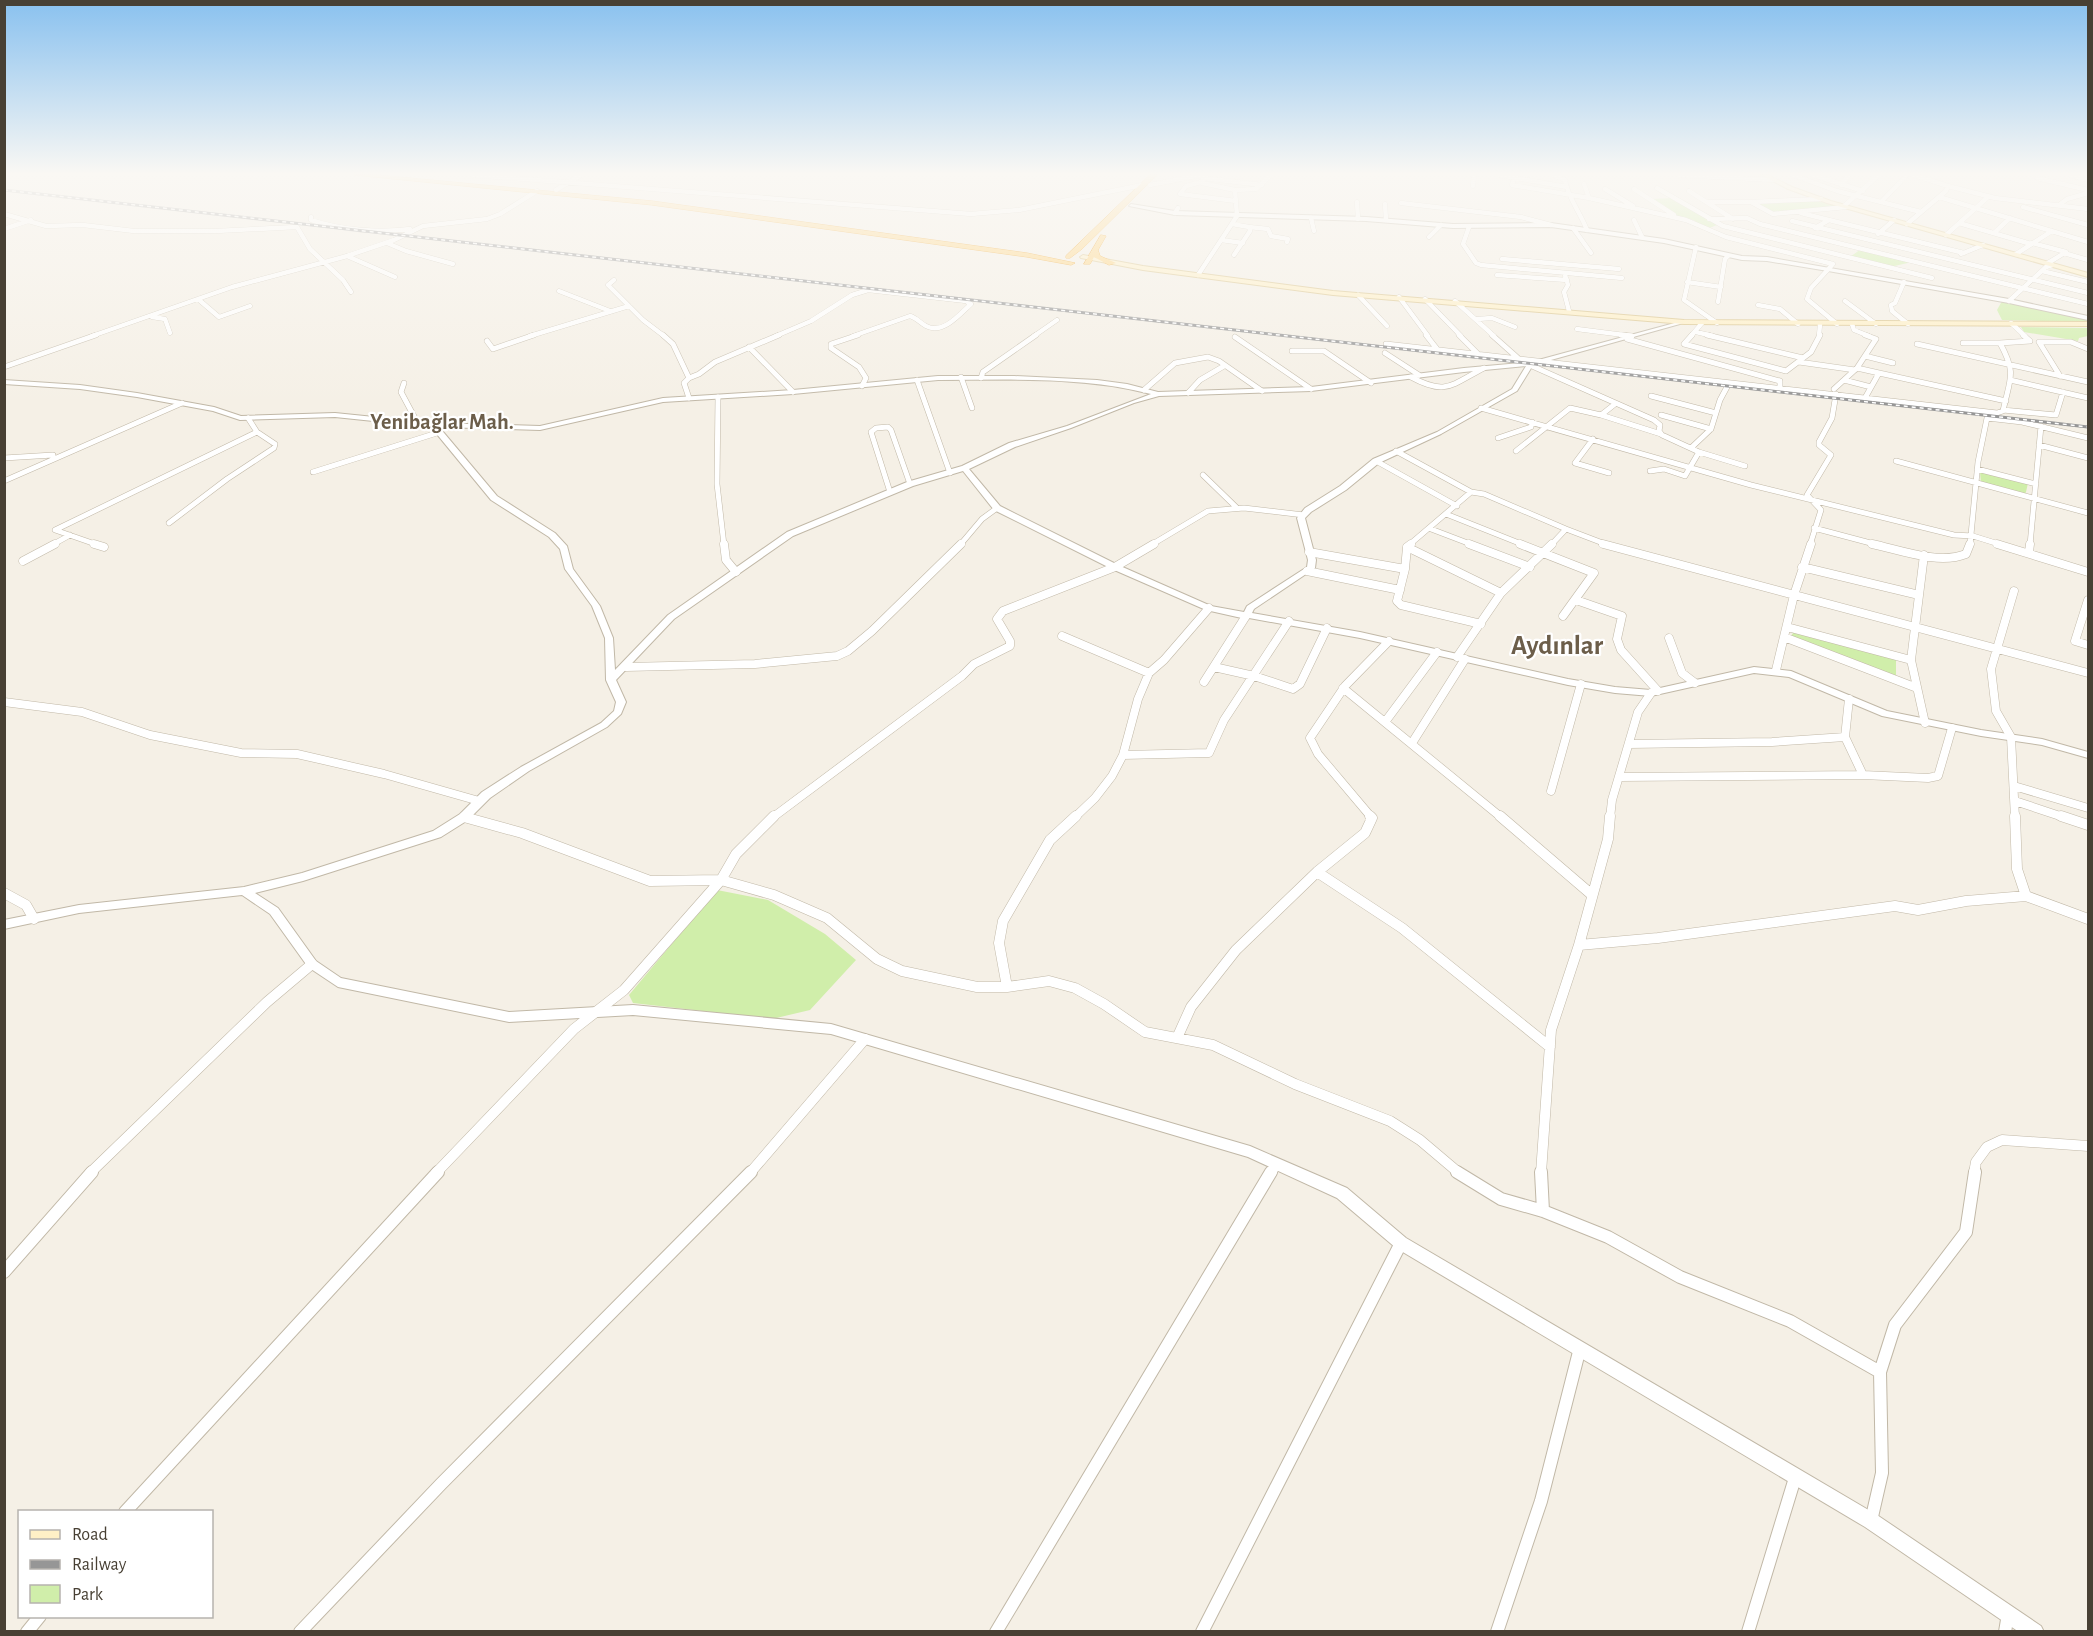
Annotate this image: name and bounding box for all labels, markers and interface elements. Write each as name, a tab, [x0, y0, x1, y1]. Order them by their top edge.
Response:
district label: Yenibağlar Mah.	[370, 411, 514, 433]
district label: Aydınlar	[1511, 632, 1604, 660]
legend	[18, 1510, 213, 1618]
text: Road	[72, 1526, 108, 1544]
text: Railway	[72, 1556, 127, 1574]
text: Park	[72, 1586, 104, 1604]

